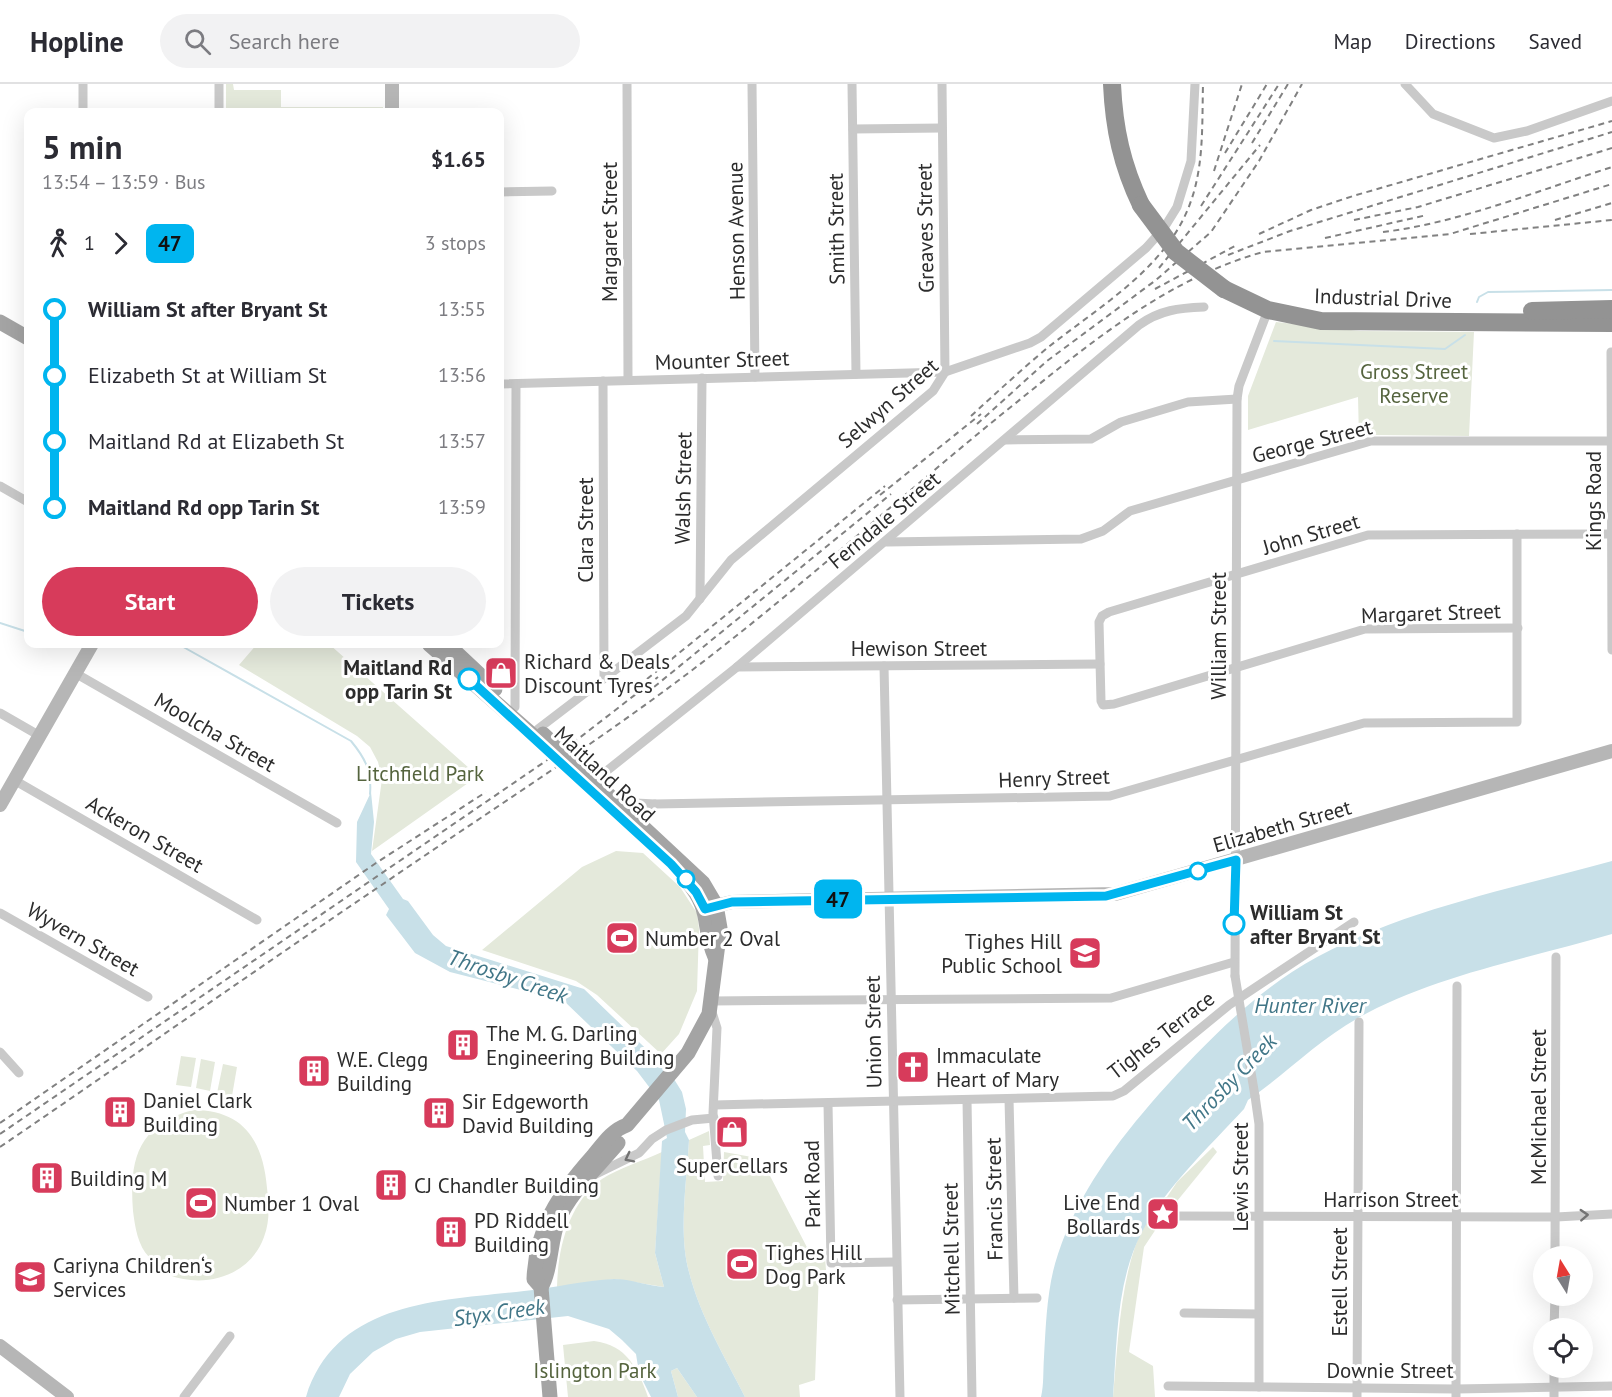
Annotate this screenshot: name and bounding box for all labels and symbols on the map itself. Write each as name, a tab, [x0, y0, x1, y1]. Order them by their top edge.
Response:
street label: Margaret Street	[596, 162, 623, 302]
street label: Henson Avenue	[721, 162, 751, 300]
street label: Greaves Street	[910, 163, 940, 293]
street label: Smith Street	[822, 173, 850, 285]
street label: Industrial Drive	[1313, 282, 1453, 314]
street label: Mounter Street	[654, 344, 790, 376]
street label: Selwyn Street	[832, 352, 944, 454]
park label: Gross Street Reserve	[1360, 358, 1468, 409]
street label: George Street	[1249, 413, 1375, 469]
street label: Walsh Street	[669, 431, 697, 545]
street label: Kings Road	[1580, 451, 1607, 551]
street label: Ferndale Street	[822, 465, 946, 575]
street label: Clara Street	[572, 477, 599, 583]
street label: John Street	[1258, 507, 1363, 561]
street label: William Street	[1205, 572, 1232, 700]
street label: Margaret Street	[1361, 597, 1501, 629]
street label: Hewison Street	[851, 635, 987, 662]
place label: Richard & Deals Discount Tyres	[524, 648, 670, 699]
place label: Maitland Rd opp Tarin St	[343, 654, 453, 705]
shop icon: Richard & Deals Discount Tyres	[483, 655, 519, 691]
marker: Maitland Rd opp Tarin St	[458, 668, 480, 690]
street label: Moolcha Street	[149, 686, 281, 778]
street label: Maitland Road	[549, 720, 661, 828]
park label: Litchfield Park	[356, 760, 484, 787]
street label: Henry Street	[998, 763, 1110, 793]
street label: Ackeron Street	[81, 790, 209, 878]
street label: Elizabeth Street	[1210, 793, 1354, 859]
unlabelled marker	[1189, 862, 1207, 880]
unlabelled marker	[677, 870, 695, 888]
line badge: 47	[811, 880, 865, 918]
street label: Wyvern Street	[22, 896, 144, 982]
place label: William St after Bryant St	[1250, 899, 1381, 950]
marker: William St after Bryant St	[1223, 913, 1245, 935]
sports icon: Number 2 Oval	[604, 920, 640, 956]
place label: Number 2 Oval	[645, 925, 780, 952]
place label: Tighes Hill Public School	[941, 928, 1062, 979]
school or university icon: Tighes Hill Public School	[1067, 935, 1103, 971]
water label: Throsby Creek	[444, 942, 573, 1010]
street label: Union Street	[859, 975, 887, 1089]
street label: Tighes Terrace	[1102, 985, 1220, 1085]
water label: Hunter River	[1254, 991, 1368, 1019]
place label: The M. G. Darling Engineering Building	[486, 1020, 674, 1071]
building icon: The M. G. Darling Engineering Building	[445, 1027, 481, 1063]
water label: Throsby Creek	[1176, 1027, 1283, 1137]
street label: McMichael Street	[1525, 1029, 1552, 1185]
place label: Immaculate Heart of Mary	[936, 1042, 1059, 1093]
place label: W.E. Clegg Building	[337, 1046, 428, 1097]
church icon: Immaculate Heart of Mary	[895, 1049, 931, 1085]
building icon: W.E. Clegg Building	[296, 1053, 332, 1089]
place label: Daniel Clark Building	[143, 1087, 252, 1138]
place label: Sir Edgeworth David Building	[462, 1088, 594, 1139]
building icon: Daniel Clark Building	[102, 1094, 138, 1130]
building icon: Sir Edgeworth David Building	[421, 1095, 457, 1131]
shop icon: SuperCellars	[714, 1114, 750, 1150]
street label: Lewis Street	[1227, 1122, 1254, 1232]
street label: Francis Street	[979, 1137, 1009, 1261]
street label: Park Road	[798, 1140, 826, 1228]
one-way arrow	[624, 1151, 635, 1162]
place label: SuperCellars	[676, 1152, 788, 1179]
building icon: Building M	[29, 1160, 65, 1196]
place label: Building M	[70, 1165, 167, 1192]
building icon: CJ Chandler Building	[373, 1167, 409, 1203]
place label: CJ Chandler Building	[414, 1172, 599, 1199]
street label: Mitchell Street	[936, 1183, 966, 1315]
sports icon: Number 1 Oval	[183, 1185, 219, 1221]
street label: Harrison Street	[1323, 1186, 1459, 1213]
place label: Live End Bollards	[1063, 1189, 1140, 1240]
place label: Number 1 Oval	[224, 1190, 359, 1217]
place icon: Live End Bollards	[1145, 1196, 1181, 1232]
place label: PD Riddell Building	[474, 1207, 569, 1258]
one-way arrow	[1579, 1208, 1588, 1221]
building icon: PD Riddell Building	[433, 1214, 469, 1250]
street label: Estell Street	[1326, 1227, 1353, 1337]
place label: Tighes Hill Dog Park	[765, 1239, 862, 1290]
sports icon: Tighes Hill Dog Park	[724, 1246, 760, 1282]
north arrow	[1533, 1246, 1593, 1306]
place label: Cariyna Children‘s Services	[53, 1252, 213, 1303]
school or university icon: Cariyna Children‘s Services	[12, 1259, 48, 1295]
water label: Styx Creek	[452, 1292, 548, 1332]
park label: Islington Park	[533, 1357, 657, 1384]
street label: Downie Street	[1326, 1357, 1454, 1384]

